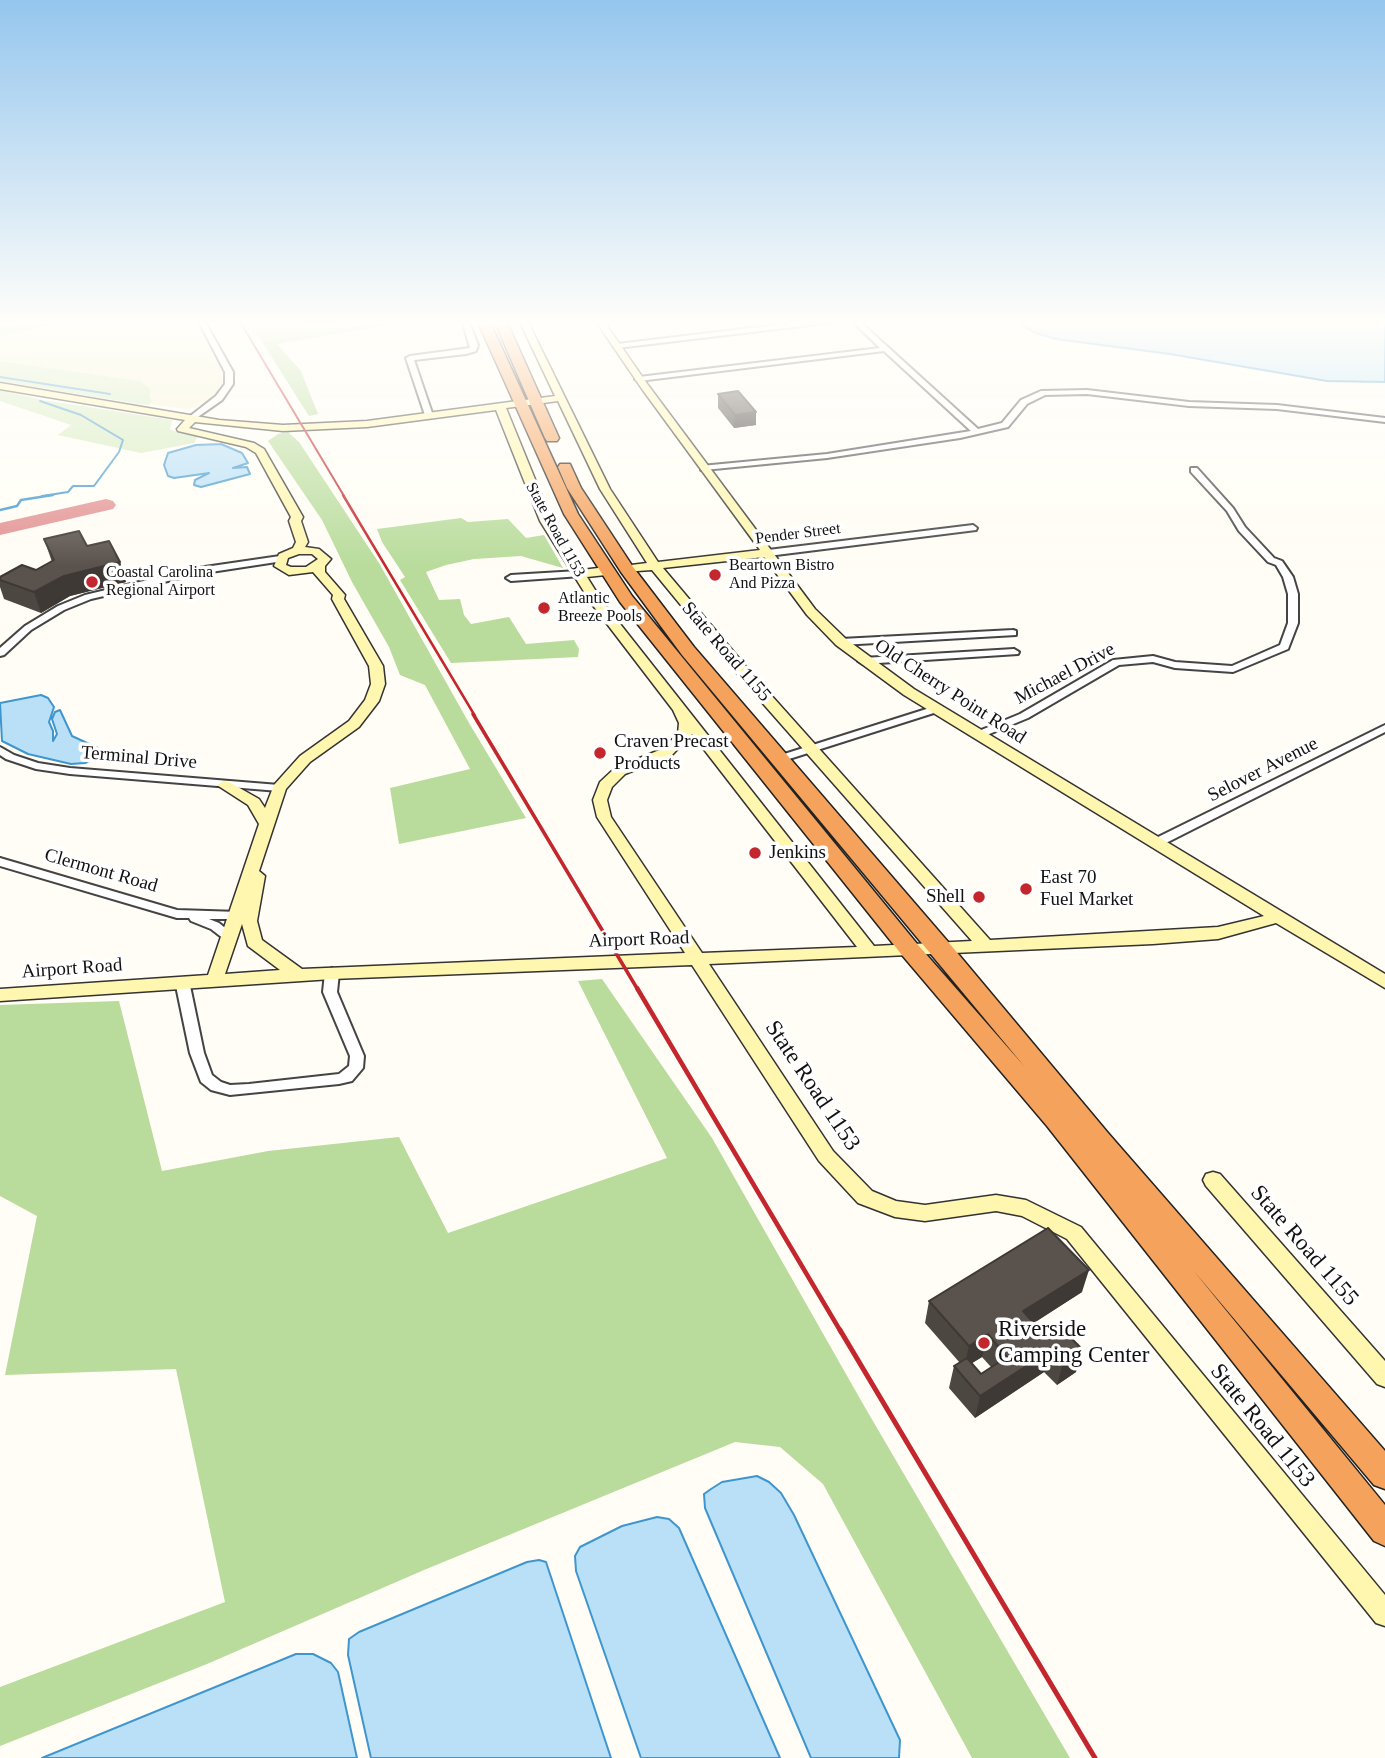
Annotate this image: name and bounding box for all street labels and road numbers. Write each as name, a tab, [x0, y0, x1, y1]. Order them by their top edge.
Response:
street label: State Road 1153	[521, 479, 589, 581]
street label: Pender Street	[754, 519, 842, 549]
street label: State Road 1155	[676, 597, 776, 707]
street label: Old Cherry Point Road	[870, 635, 1030, 749]
street label: Michael Drive	[1011, 638, 1119, 710]
street label: Selover Avenue	[1204, 732, 1322, 808]
street label: Terminal Drive	[80, 742, 198, 774]
street label: Clermont Road	[42, 844, 160, 898]
street label: Airport Road	[588, 927, 690, 953]
street label: Airport Road	[21, 954, 123, 984]
street label: State Road 1153	[758, 1016, 866, 1156]
street label: State Road 1155	[1244, 1180, 1364, 1312]
street label: State Road 1153	[1204, 1359, 1320, 1493]

